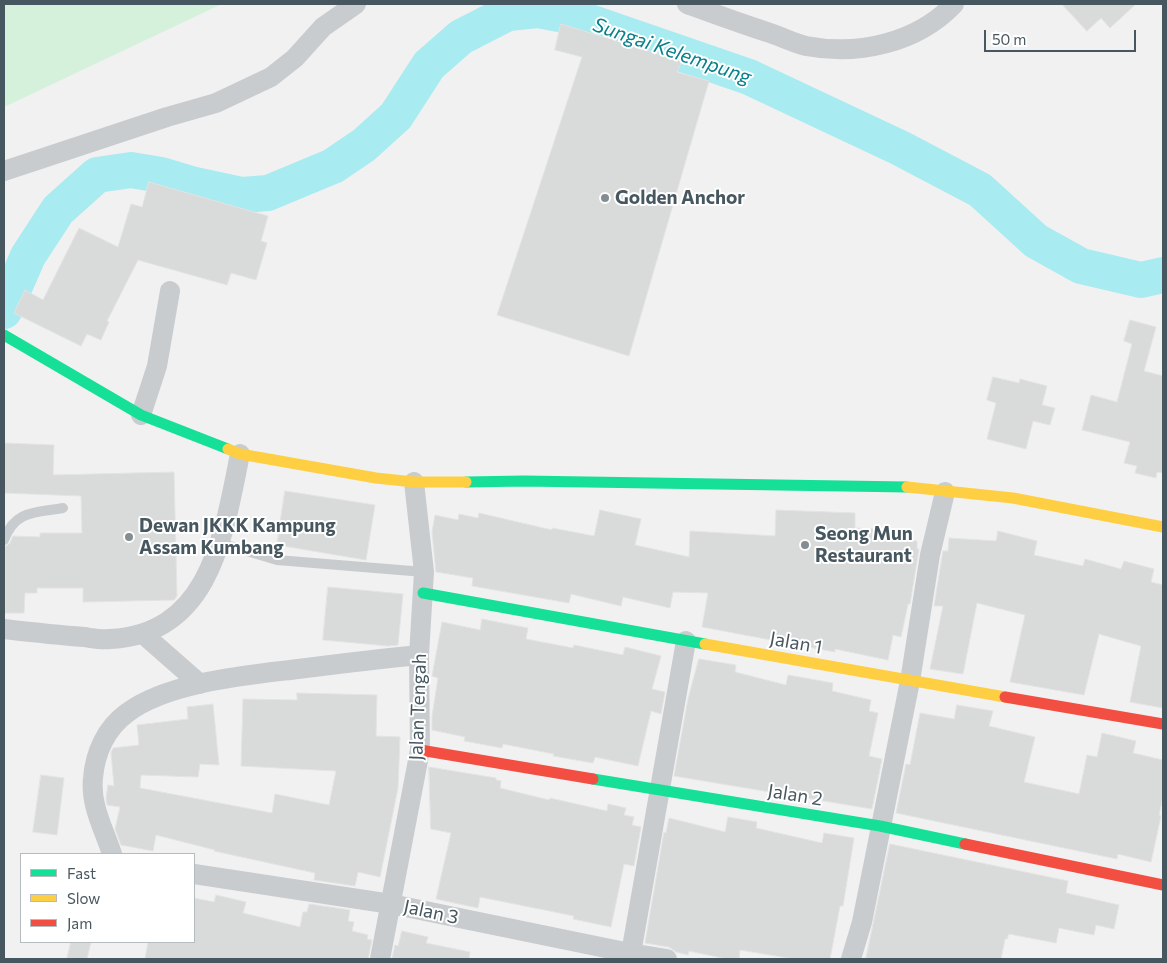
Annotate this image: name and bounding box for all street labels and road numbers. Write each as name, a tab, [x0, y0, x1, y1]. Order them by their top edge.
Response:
street label: Jalan 1	[768, 627, 824, 659]
street label: Jalan Tengah	[405, 653, 431, 761]
street label: Jalan 2	[766, 779, 824, 811]
street label: Jalan 3	[401, 895, 461, 929]

